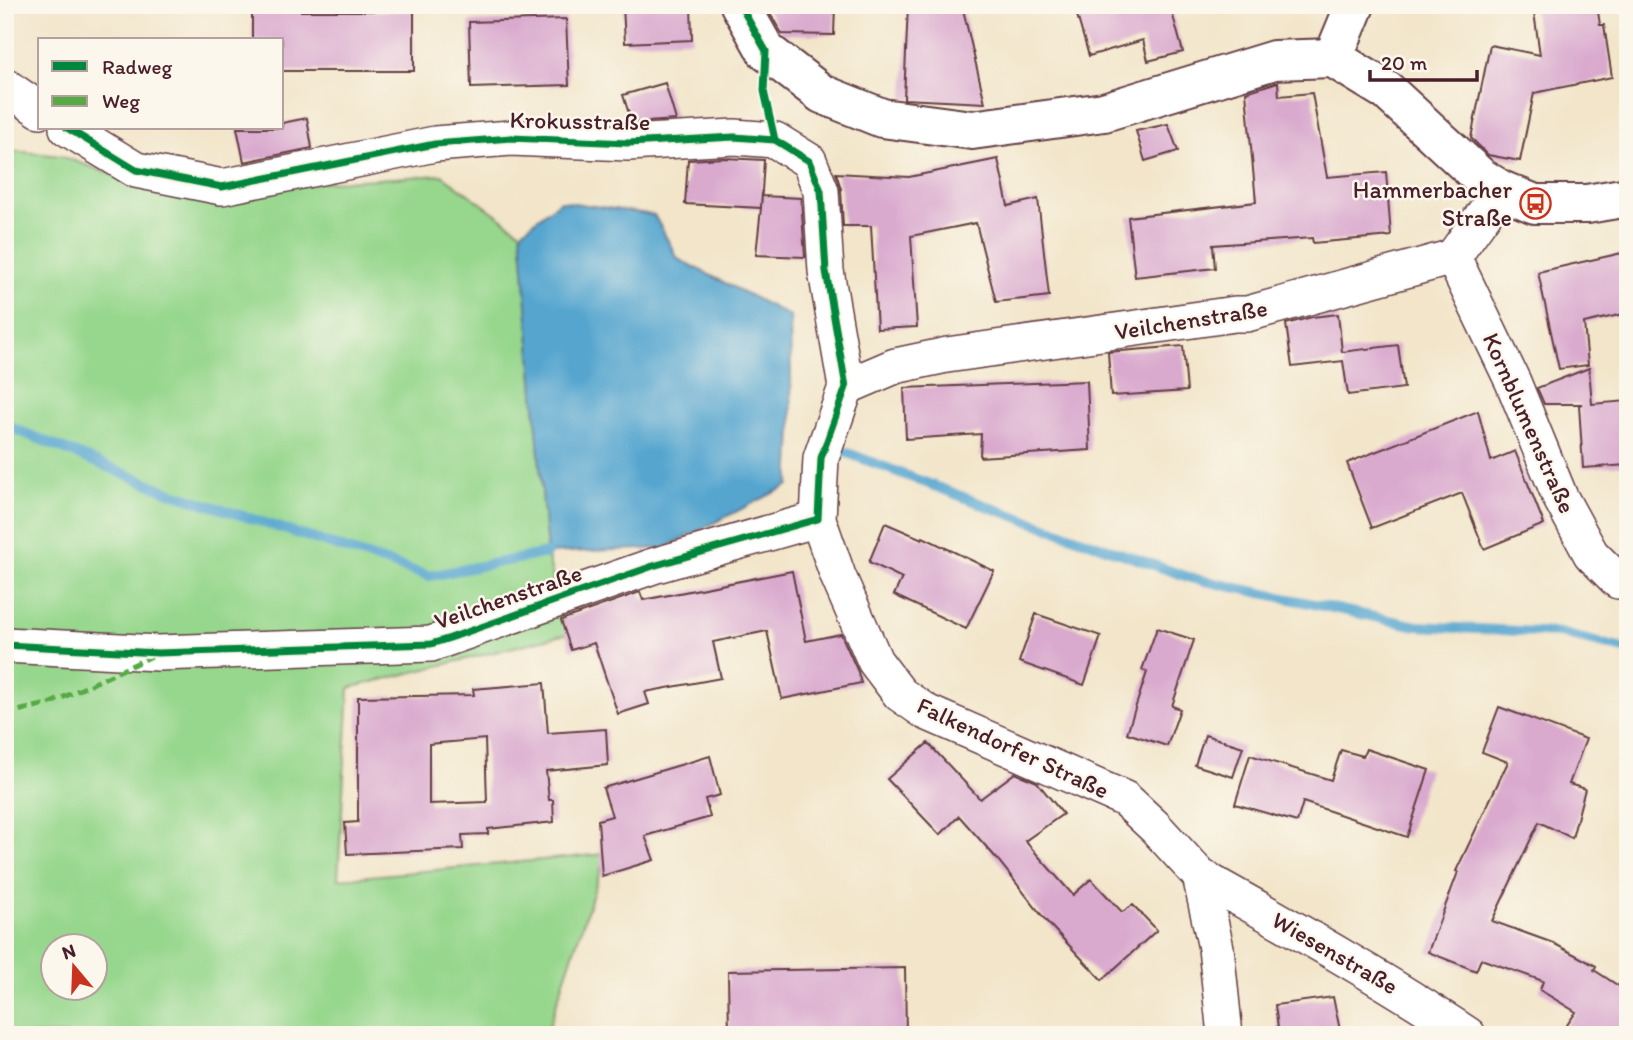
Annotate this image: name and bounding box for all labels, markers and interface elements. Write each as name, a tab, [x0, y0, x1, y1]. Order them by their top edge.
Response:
legend	[38, 38, 284, 130]
scale bar	[1370, 38, 1477, 82]
text: 20 m	[1381, 50, 1428, 75]
text: Radweg	[102, 54, 172, 79]
text: Weg	[102, 88, 140, 113]
street label: Krokusstraße	[509, 105, 651, 136]
place label: Hammerbacher Straße	[1353, 175, 1512, 232]
bus stop icon: Hammerbacher Straße	[1518, 187, 1552, 221]
street label: Veilchenstraße	[1113, 293, 1269, 346]
street label: Kornblumenstraße	[1477, 328, 1582, 518]
street label: Veilchenstraße	[430, 558, 585, 635]
street label: Falkendorfer Straße	[913, 690, 1114, 805]
street label: Wiesenstraße	[1267, 905, 1403, 1000]
north arrow	[38, 932, 108, 1002]
text: N	[59, 938, 78, 964]

